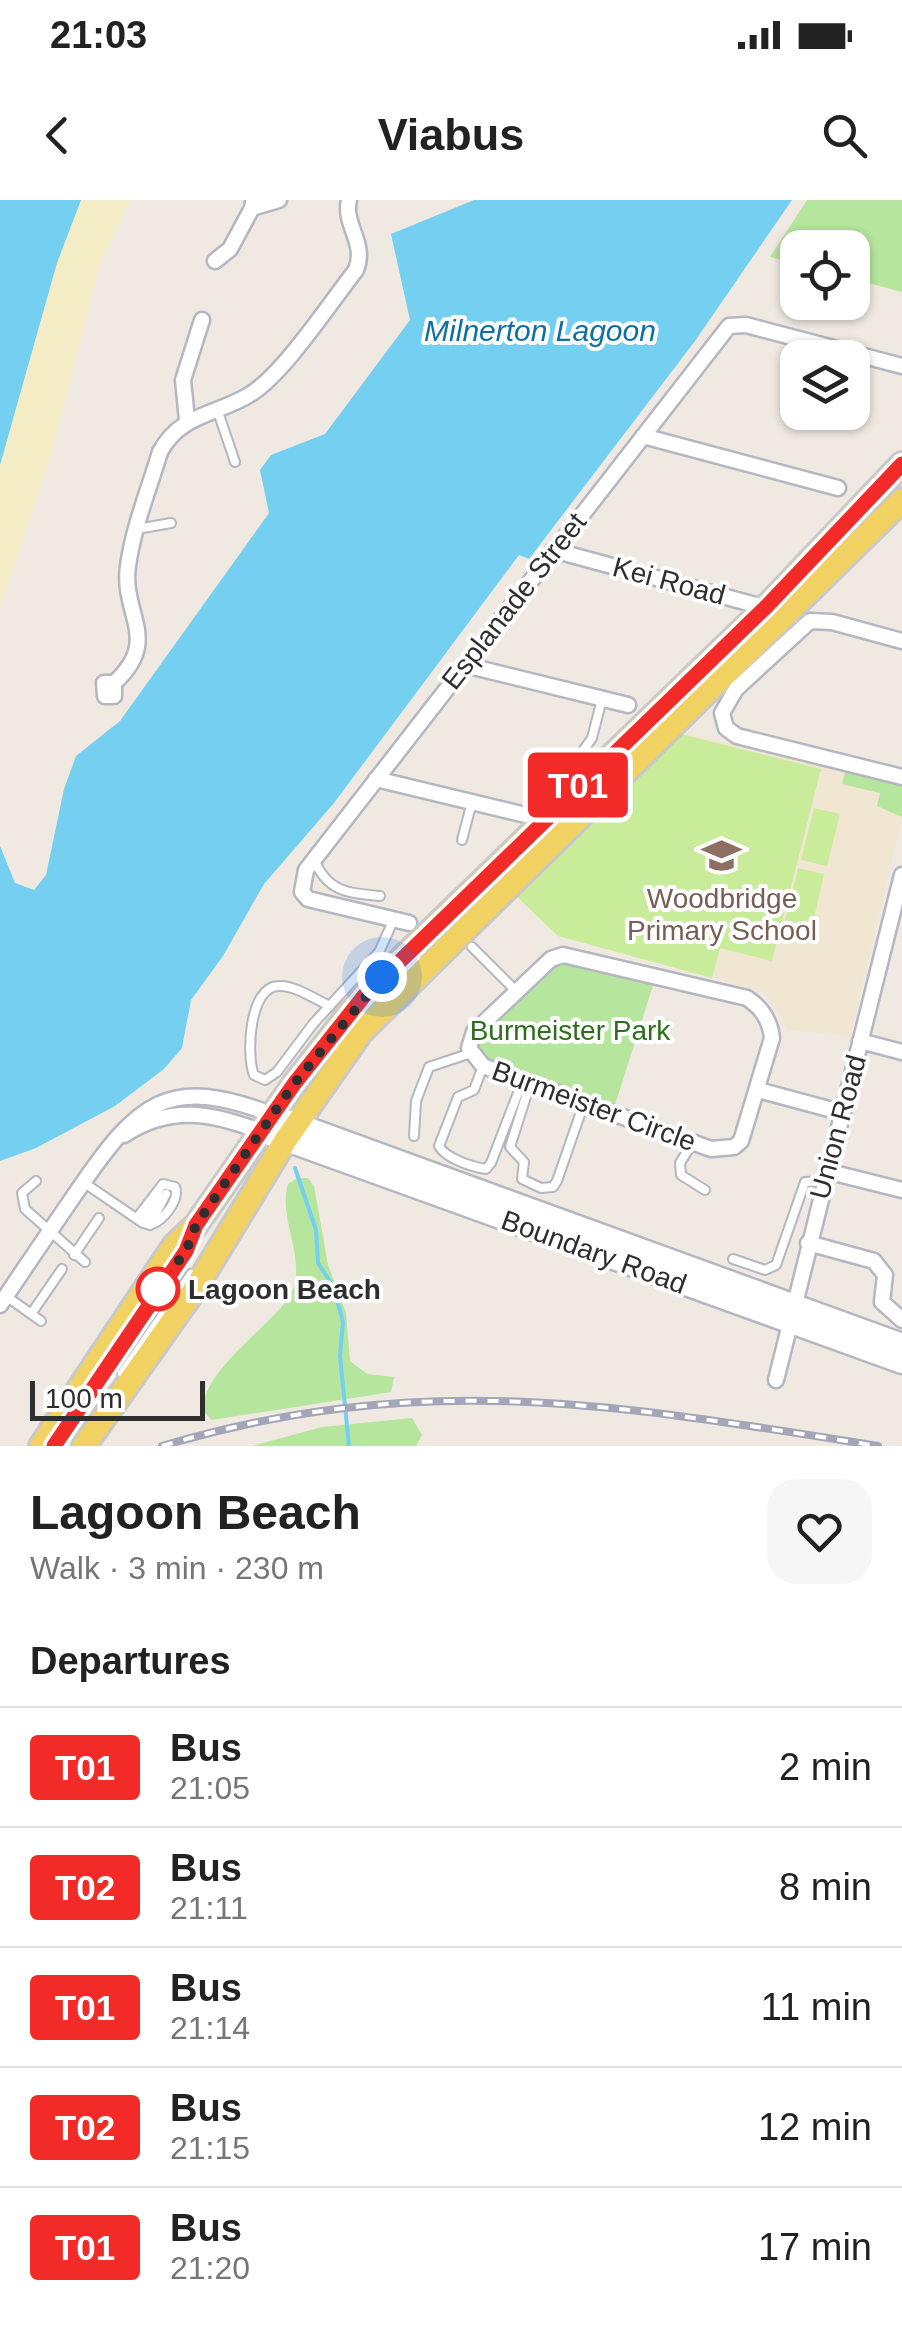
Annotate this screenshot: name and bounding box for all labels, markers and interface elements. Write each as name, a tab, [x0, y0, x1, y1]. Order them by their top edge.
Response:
text: 21:03	[50, 14, 147, 56]
icon: back	[30, 108, 85, 163]
icon: search	[817, 108, 872, 163]
text: Viabus	[378, 109, 524, 160]
map controls	[780, 230, 870, 430]
button: locate	[780, 230, 870, 320]
water label: Milnerton Lagoon	[424, 314, 656, 347]
button: layers	[780, 340, 870, 430]
street label: Esplanade Street	[436, 507, 592, 695]
street label: Kei Road	[609, 551, 729, 611]
line badge: T01	[520, 752, 636, 818]
text: T01	[548, 766, 608, 805]
school or university icon: Woodbridge Primary School	[701, 835, 743, 877]
place label: Woodbridge Primary School	[627, 883, 817, 946]
your location	[357, 952, 407, 1002]
park label: Burmeister Park	[470, 1015, 671, 1046]
street label: Union Road	[804, 1052, 872, 1202]
street label: Burmeister Circle	[488, 1055, 700, 1157]
street label: Boundary Road	[497, 1204, 691, 1300]
marker: Lagoon Beach	[137, 1268, 179, 1310]
place label: Lagoon Beach	[188, 1274, 381, 1305]
scale bar	[30, 1376, 205, 1420]
text: 100 m	[45, 1383, 123, 1414]
button: heart	[767, 1479, 872, 1584]
text: Lagoon Beach	[30, 1486, 361, 1539]
text: Walk · 3 min · 230 m	[30, 1550, 324, 1586]
text: Departures	[30, 1640, 231, 1682]
text: Bus	[170, 1727, 242, 1769]
text: 2 min	[779, 1746, 872, 1788]
text: T01	[55, 1748, 115, 1787]
text: 21:05	[170, 1770, 250, 1806]
text: Bus	[170, 1847, 242, 1889]
text: 8 min	[779, 1866, 872, 1908]
text: T02	[55, 1868, 115, 1907]
text: 21:11	[170, 1890, 248, 1926]
text: Bus	[170, 1967, 242, 2009]
text: 11 min	[761, 1986, 872, 2028]
text: T01	[55, 1988, 115, 2027]
text: 21:14	[170, 2010, 250, 2046]
text: Bus	[170, 2087, 242, 2129]
text: 12 min	[758, 2106, 872, 2148]
text: T02	[55, 2108, 115, 2147]
text: 21:15	[170, 2130, 250, 2166]
text: Bus	[170, 2207, 242, 2249]
text: 17 min	[758, 2226, 872, 2268]
text: T01	[55, 2228, 115, 2267]
text: 21:20	[170, 2250, 250, 2286]

